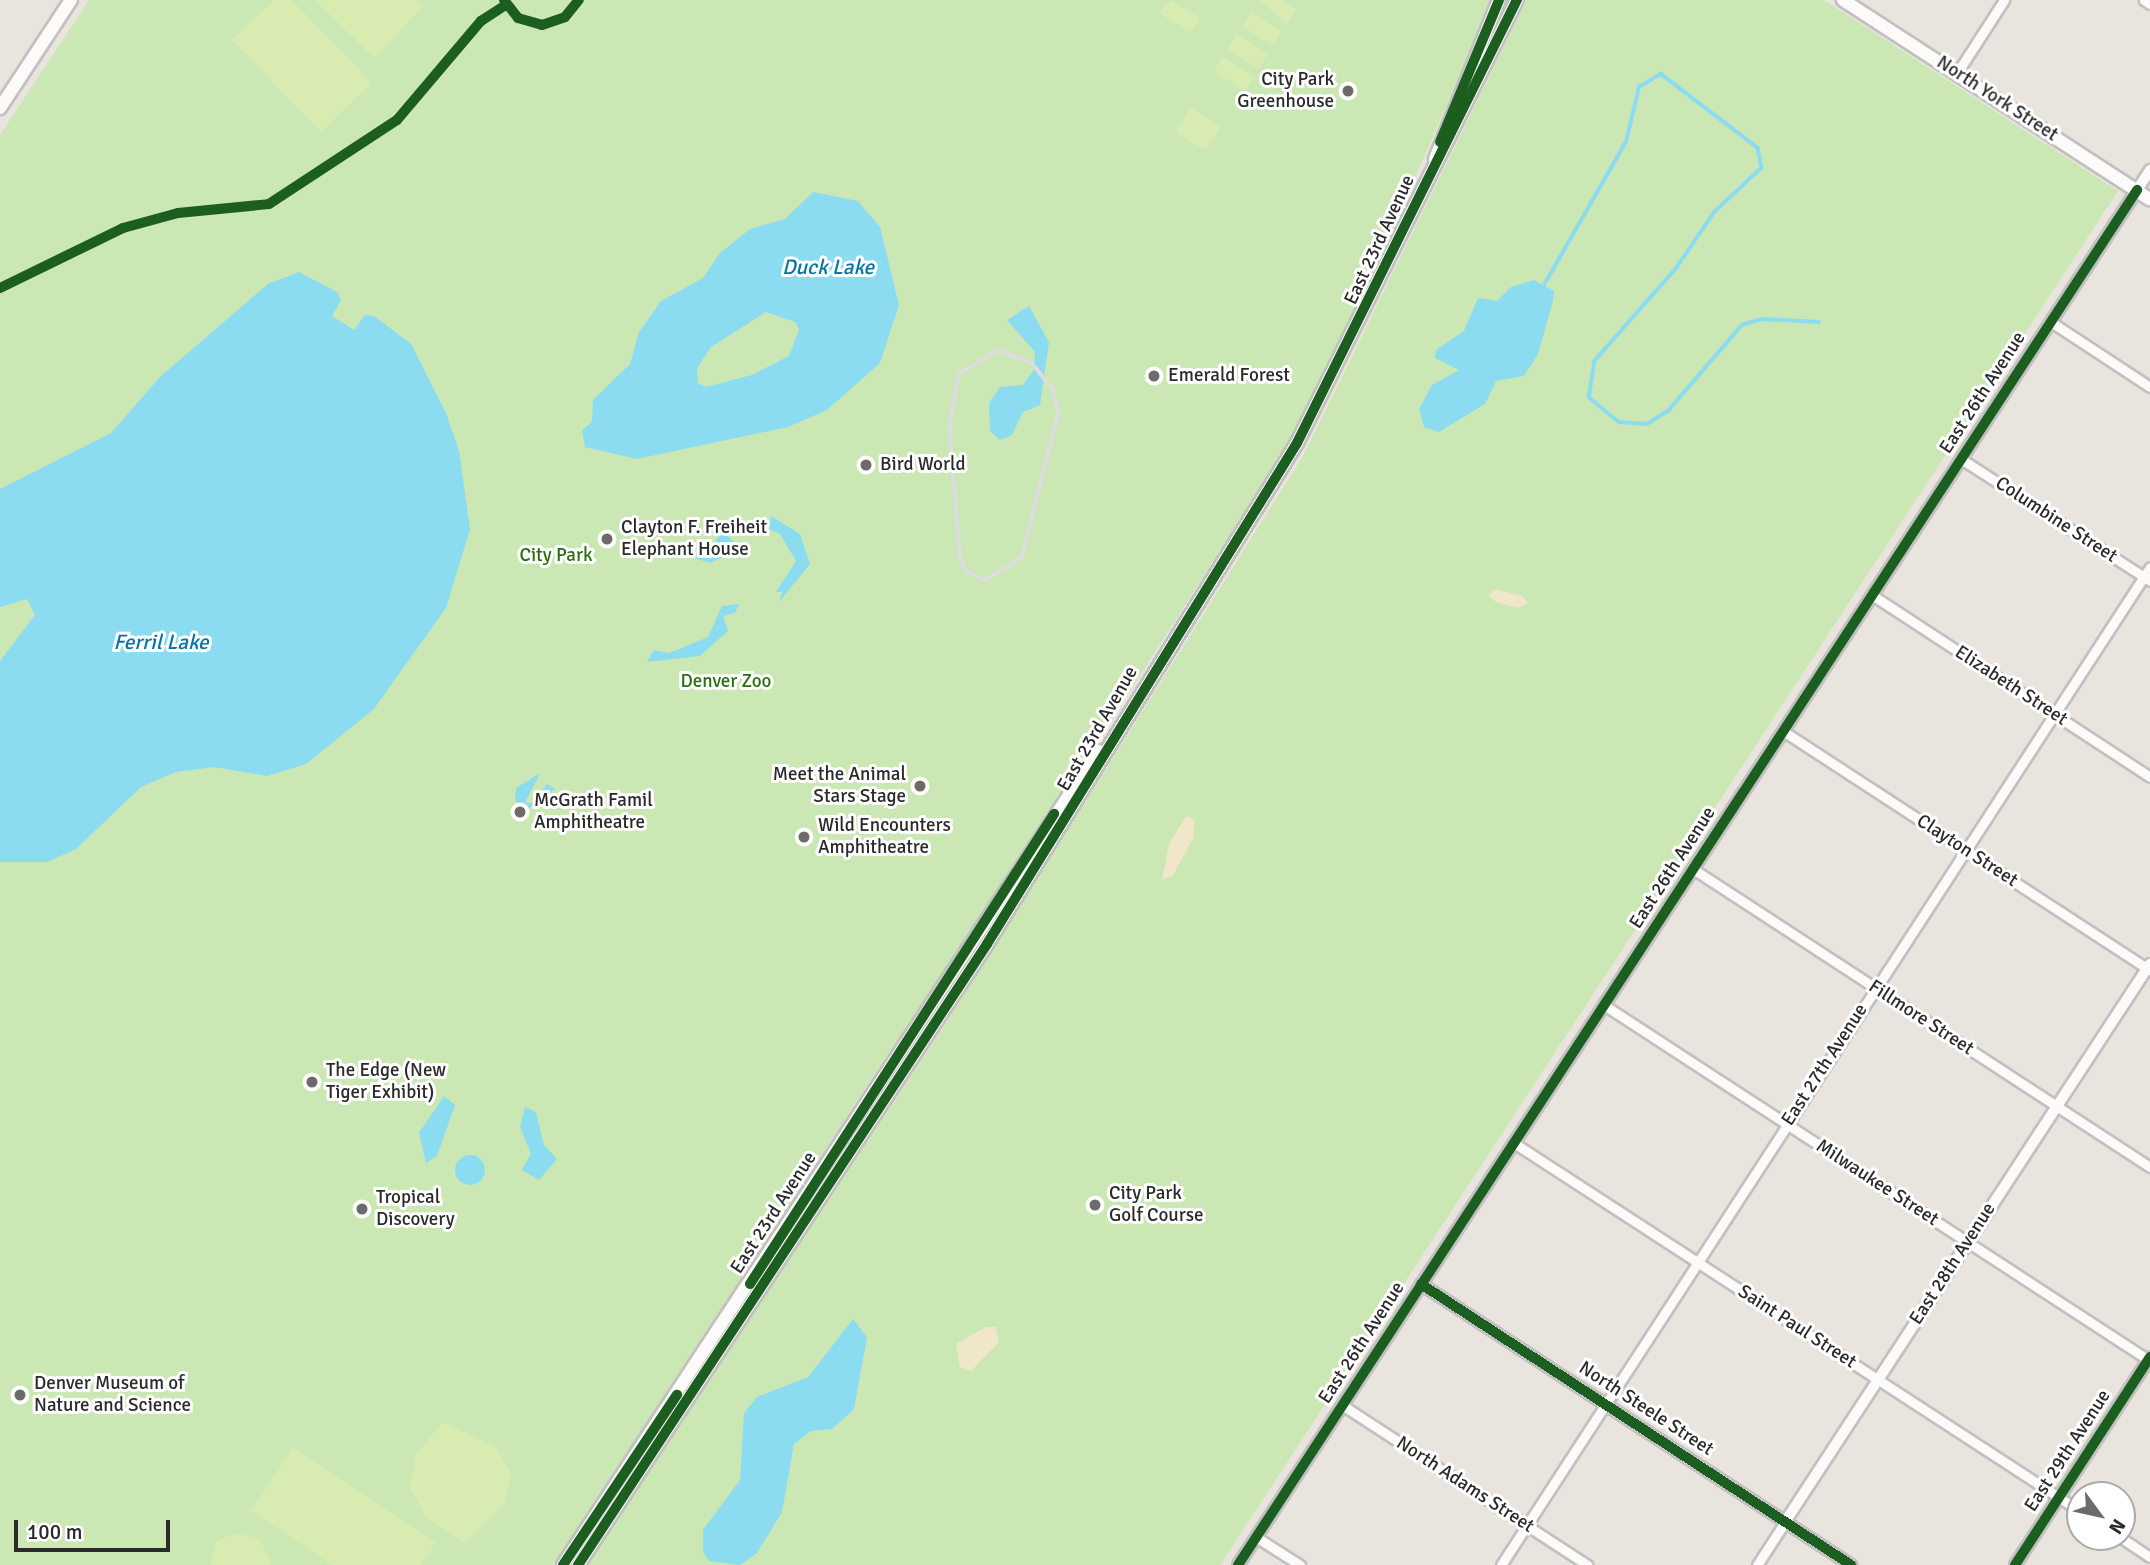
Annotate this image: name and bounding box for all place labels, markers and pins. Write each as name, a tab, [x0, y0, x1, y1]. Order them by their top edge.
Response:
place label: City Park Greenhouse	[1237, 69, 1334, 113]
marker: City Park Greenhouse	[1340, 83, 1356, 99]
place label: Emerald Forest	[1168, 365, 1290, 387]
marker: Emerald Forest	[1146, 368, 1162, 384]
place label: Bird World	[880, 454, 966, 476]
marker: Bird World	[858, 457, 874, 473]
place label: Clayton F. Freiheit Elephant House	[621, 517, 767, 561]
marker: Clayton F. Freiheit Elephant House	[599, 531, 615, 547]
place label: Meet the Animal Stars Stage	[773, 764, 906, 808]
marker: Meet the Animal Stars Stage	[912, 778, 928, 794]
place label: McGrath Famil Amphitheatre	[534, 790, 653, 834]
marker: McGrath Famil Amphitheatre	[512, 804, 528, 820]
place label: Wild Encounters Amphitheatre	[818, 815, 951, 859]
marker: Wild Encounters Amphitheatre	[796, 829, 812, 845]
place label: The Edge (New Tiger Exhibit)	[326, 1060, 446, 1104]
marker: The Edge (New Tiger Exhibit)	[304, 1074, 320, 1090]
place label: City Park Golf Course	[1109, 1183, 1204, 1227]
place label: Tropical Discovery	[376, 1187, 455, 1231]
marker: City Park Golf Course	[1087, 1197, 1103, 1213]
marker: Tropical Discovery	[354, 1201, 370, 1217]
place label: Denver Museum of Nature and Science	[34, 1373, 191, 1417]
marker: Denver Museum of Nature and Science	[12, 1387, 28, 1403]

